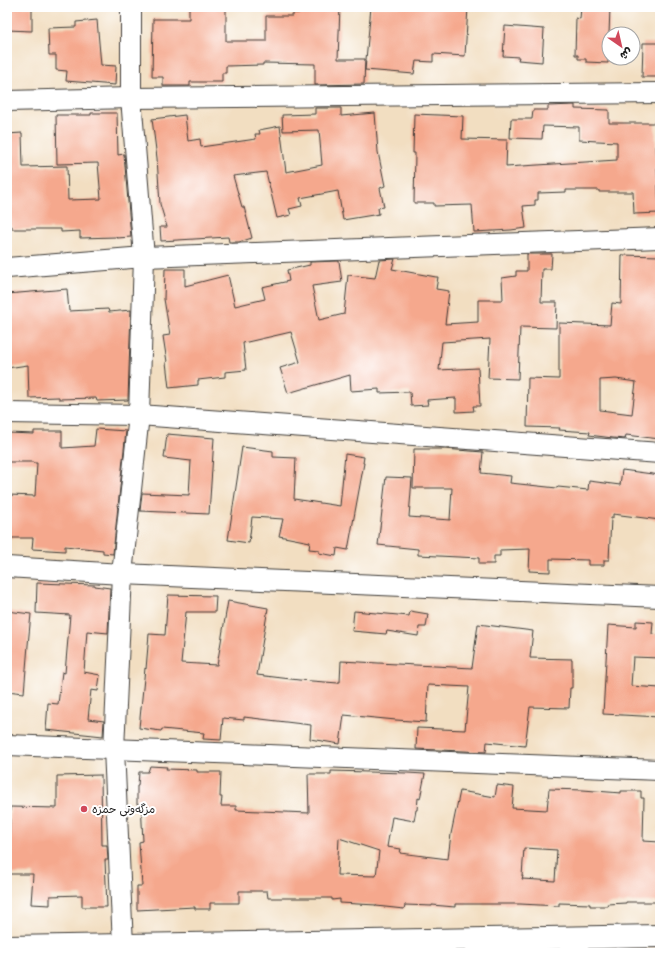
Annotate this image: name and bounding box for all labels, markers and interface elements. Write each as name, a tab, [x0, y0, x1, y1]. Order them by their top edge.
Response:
north arrow	[601, 26, 641, 66]
text: ش	[618, 45, 635, 63]
place label: مزگەوتی حمزە	[92, 803, 155, 817]
marker: مزگەوتی حمزە	[79, 804, 89, 814]

